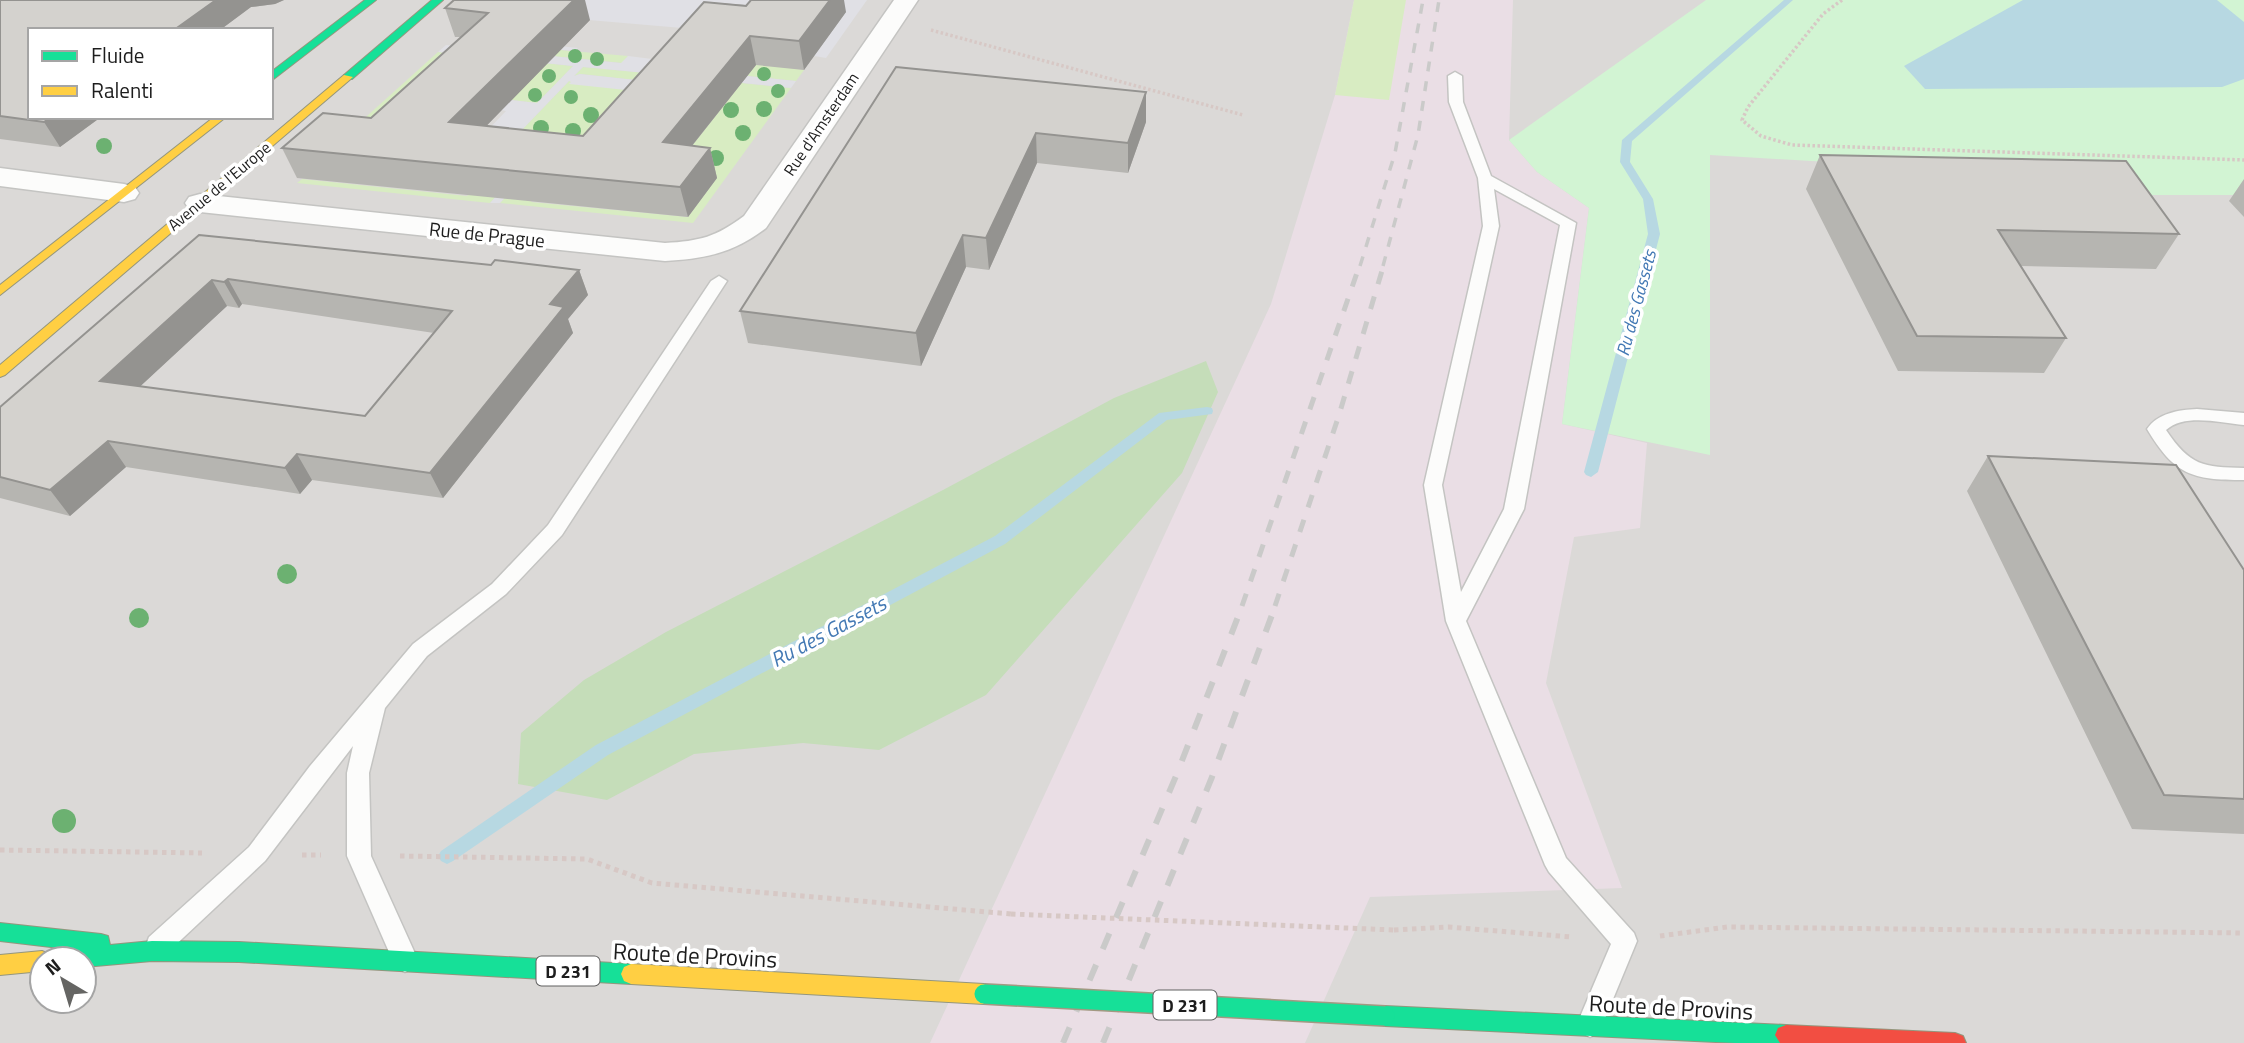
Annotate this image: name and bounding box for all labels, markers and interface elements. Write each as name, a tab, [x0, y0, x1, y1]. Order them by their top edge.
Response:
legend	[28, 28, 273, 119]
text: Fluide	[91, 39, 144, 71]
street label: Rue d'Amsterdam	[777, 67, 865, 181]
text: Ralenti	[91, 74, 153, 106]
street label: Avenue de l'Europe	[162, 136, 276, 236]
street label: Rue de Prague	[428, 214, 546, 254]
water label: Ru des Gassets	[1609, 246, 1663, 359]
water label: Ru des Gassets	[765, 586, 893, 675]
street label: Route de Provins	[612, 933, 778, 977]
north arrow	[28, 945, 98, 1015]
text: N	[38, 951, 66, 982]
road number: D 231	[536, 956, 600, 986]
street label: Route de Provins	[1588, 985, 1754, 1029]
road number: D 231	[1154, 990, 1216, 1020]

